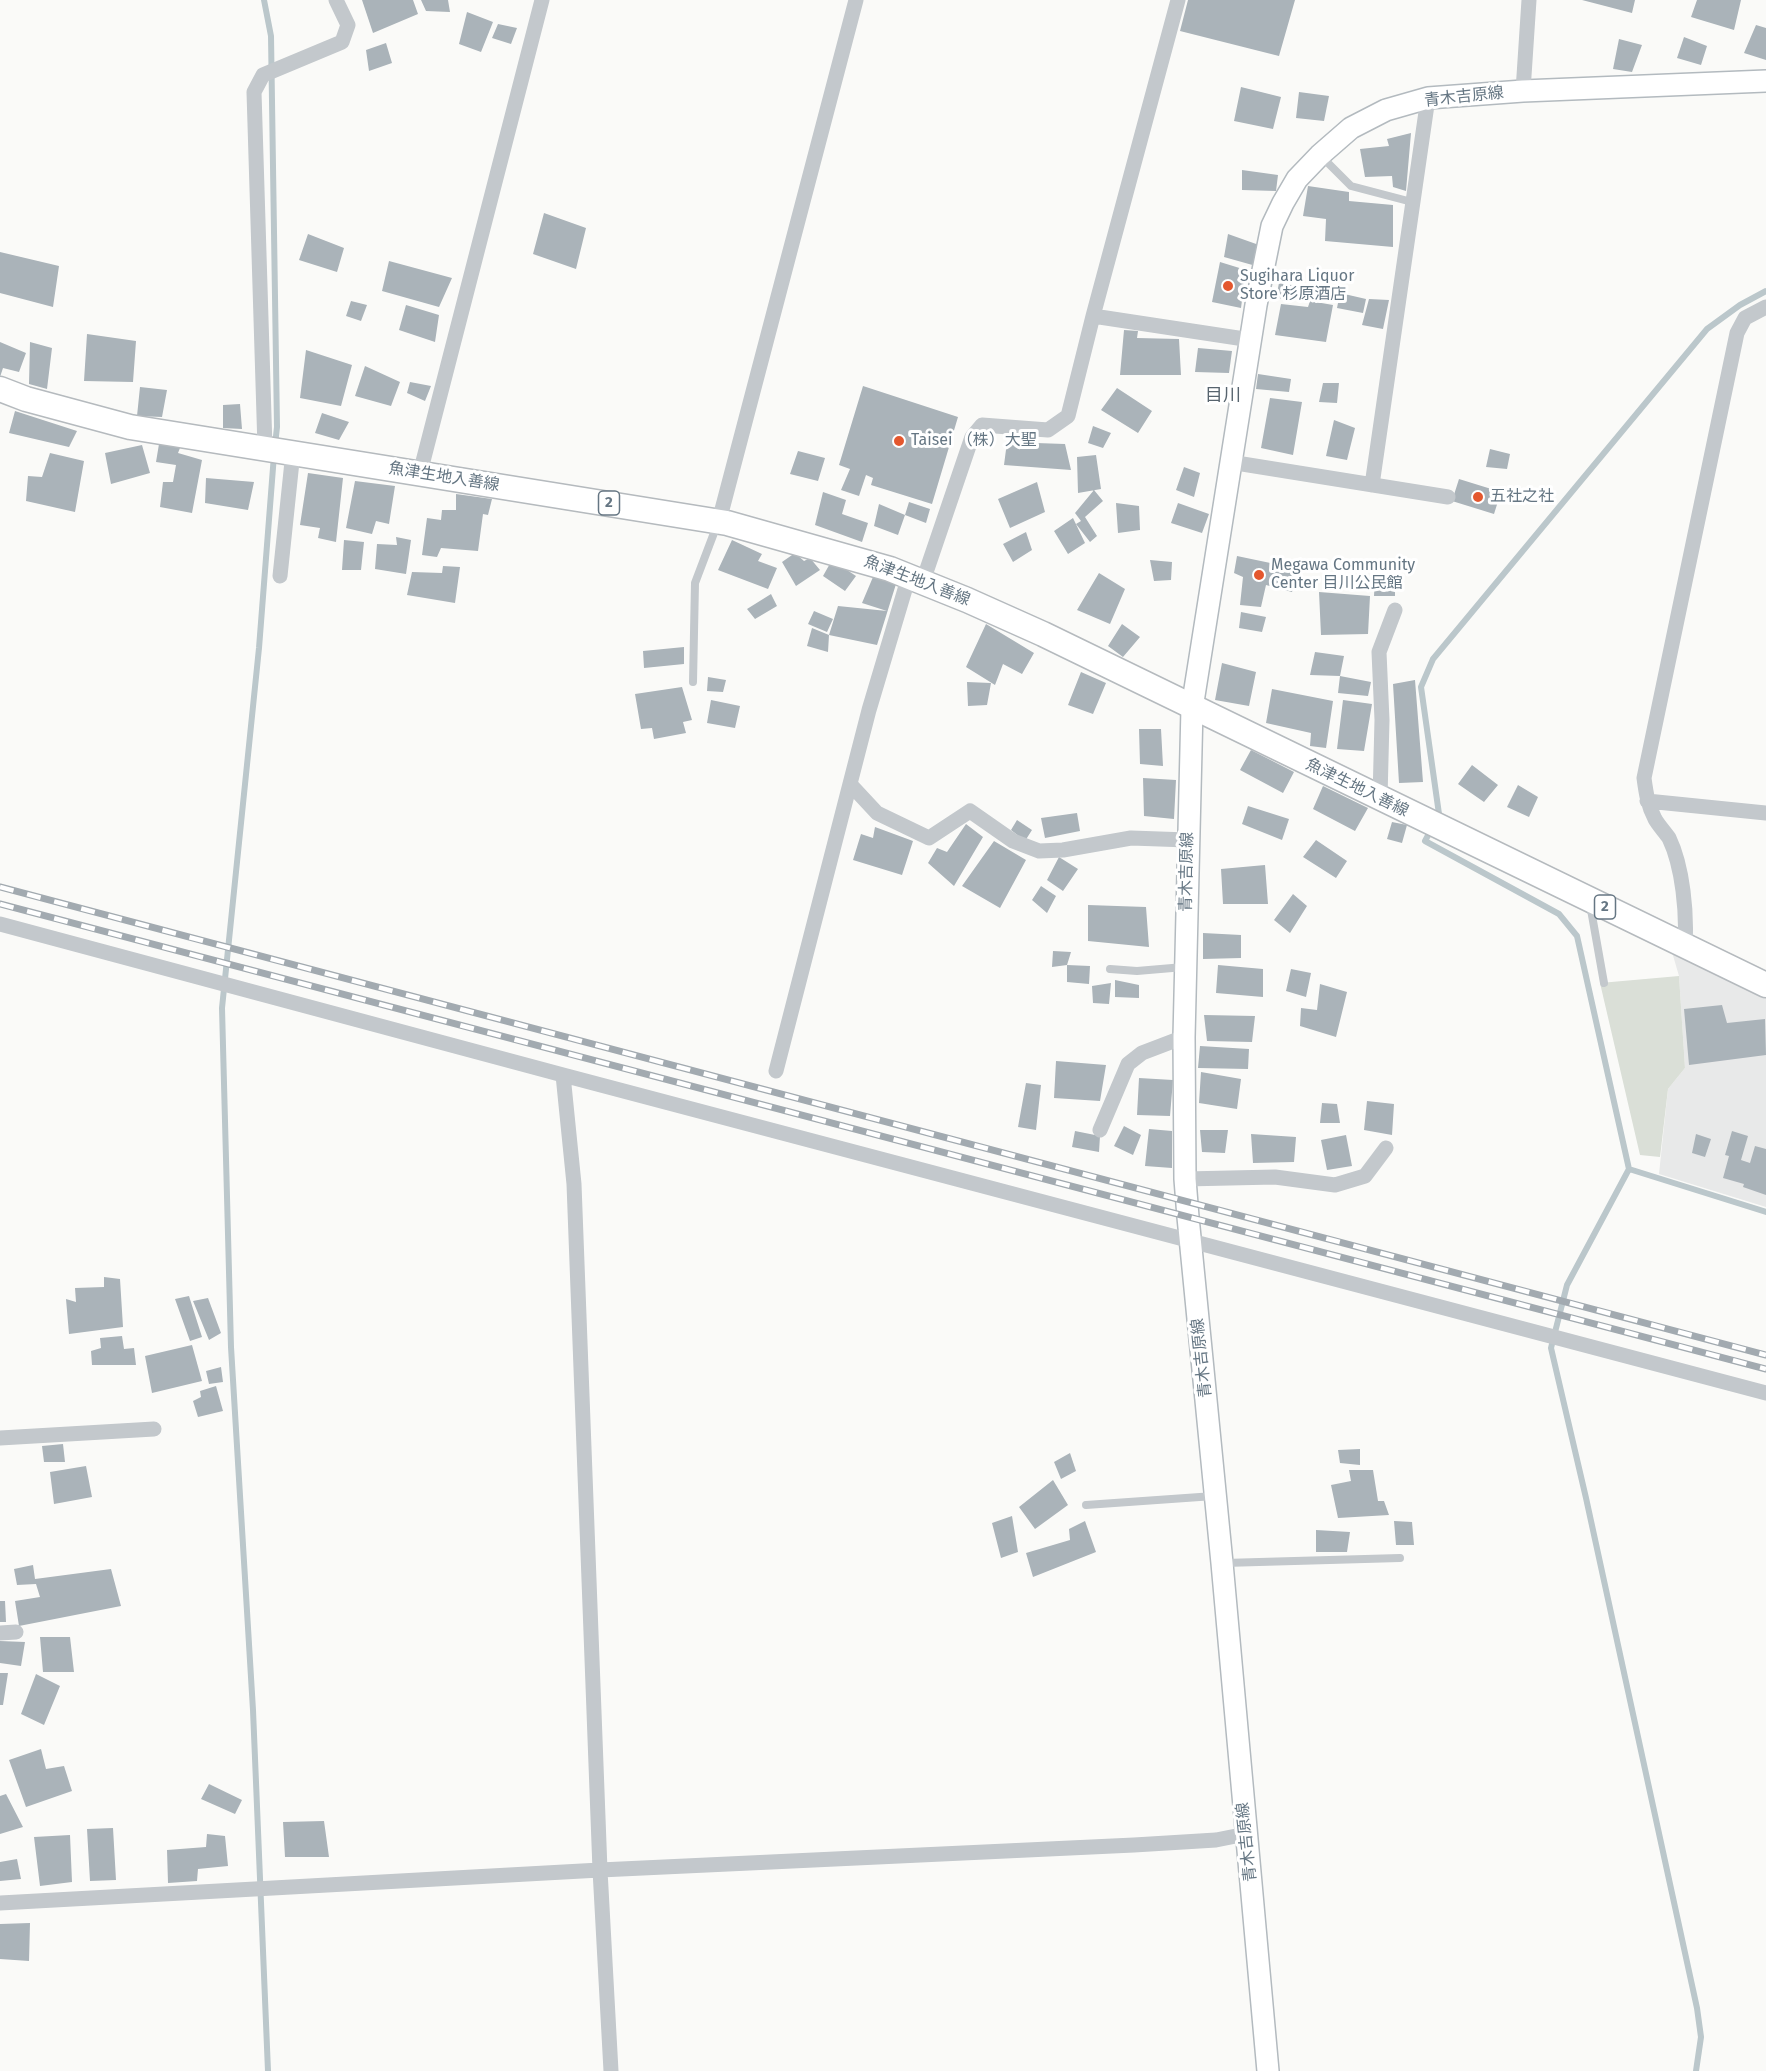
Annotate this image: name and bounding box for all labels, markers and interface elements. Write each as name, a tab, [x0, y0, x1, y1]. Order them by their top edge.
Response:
street label: 青木吉原線	[1423, 83, 1505, 111]
place label: Sugihara Liquor Store 杉原酒店	[1240, 267, 1354, 305]
marker: Sugihara Liquor Store 杉原酒店	[1221, 279, 1235, 293]
district label: 目川	[1205, 385, 1241, 407]
place label: Taisei （株）大聖	[911, 431, 1037, 451]
marker: Taisei （株）大聖	[892, 434, 906, 448]
street label: 魚津生地入善線	[387, 459, 501, 495]
place label: 五社之社	[1490, 487, 1554, 507]
marker: 五社之社	[1471, 490, 1485, 504]
road number: 2	[598, 491, 620, 515]
street label: 魚津生地入善線	[861, 552, 973, 610]
place label: Megawa Community Center 目川公民館	[1271, 556, 1415, 594]
marker: Megawa Community Center 目川公民館	[1252, 568, 1266, 582]
street label: 魚津生地入善線	[1302, 755, 1412, 821]
street label: 青木吉原線	[1177, 832, 1197, 912]
road number: 2	[1594, 895, 1616, 919]
street label: 青木吉原線	[1188, 1317, 1216, 1399]
street label: 青木吉原線	[1233, 1801, 1261, 1883]

